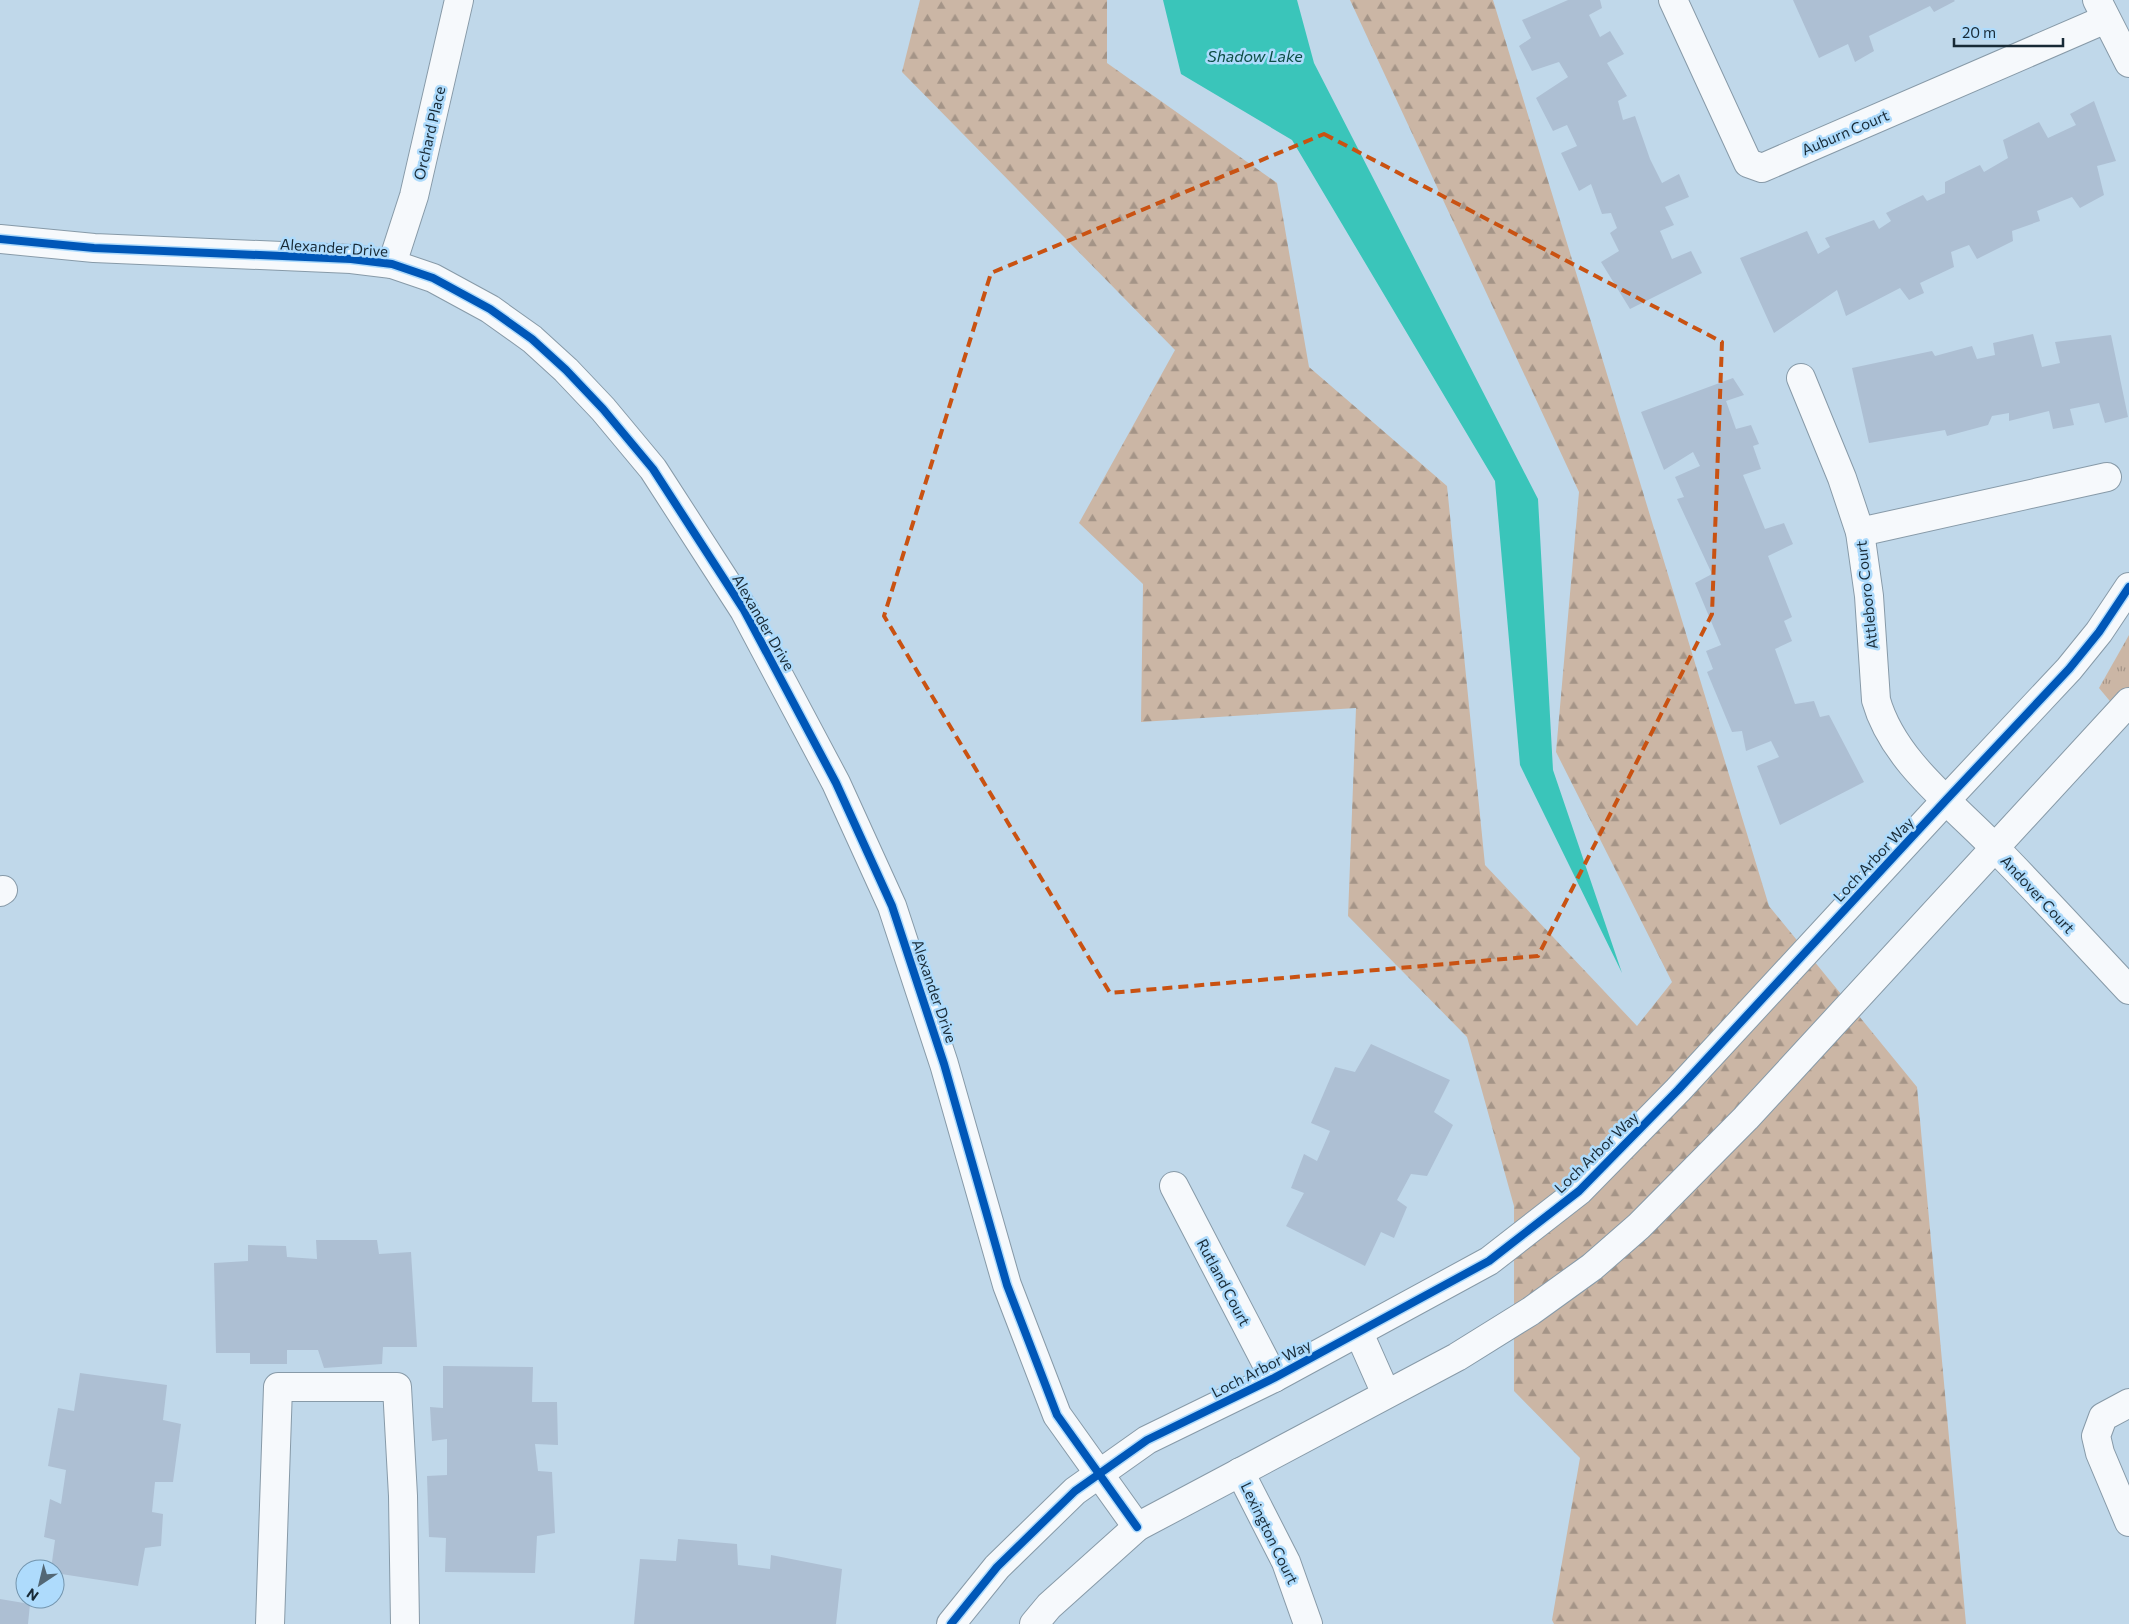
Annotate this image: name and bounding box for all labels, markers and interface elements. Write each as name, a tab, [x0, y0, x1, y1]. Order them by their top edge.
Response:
scale bar	[1954, 15, 2063, 47]
text: 20 m	[1962, 23, 1996, 41]
water label: Shadow Lake	[1207, 46, 1303, 65]
street label: Orchard Place	[409, 84, 449, 182]
street label: Auburn Court	[1799, 106, 1891, 158]
street label: Alexander Drive	[279, 234, 389, 260]
street label: Attleboro Court	[1851, 540, 1881, 650]
street label: Alexander Drive	[729, 571, 799, 673]
street label: Loch Arbor Way	[1829, 813, 1917, 905]
street label: Andover Court	[1997, 851, 2079, 937]
street label: Alexander Drive	[909, 937, 961, 1045]
street label: Loch Arbor Way	[1550, 1107, 1642, 1196]
street label: Rutland Court	[1194, 1235, 1254, 1329]
street label: Loch Arbor Way	[1208, 1335, 1314, 1401]
street label: Lexington Court	[1238, 1479, 1302, 1587]
north arrow	[15, 1559, 65, 1609]
text: N	[23, 1585, 41, 1605]

